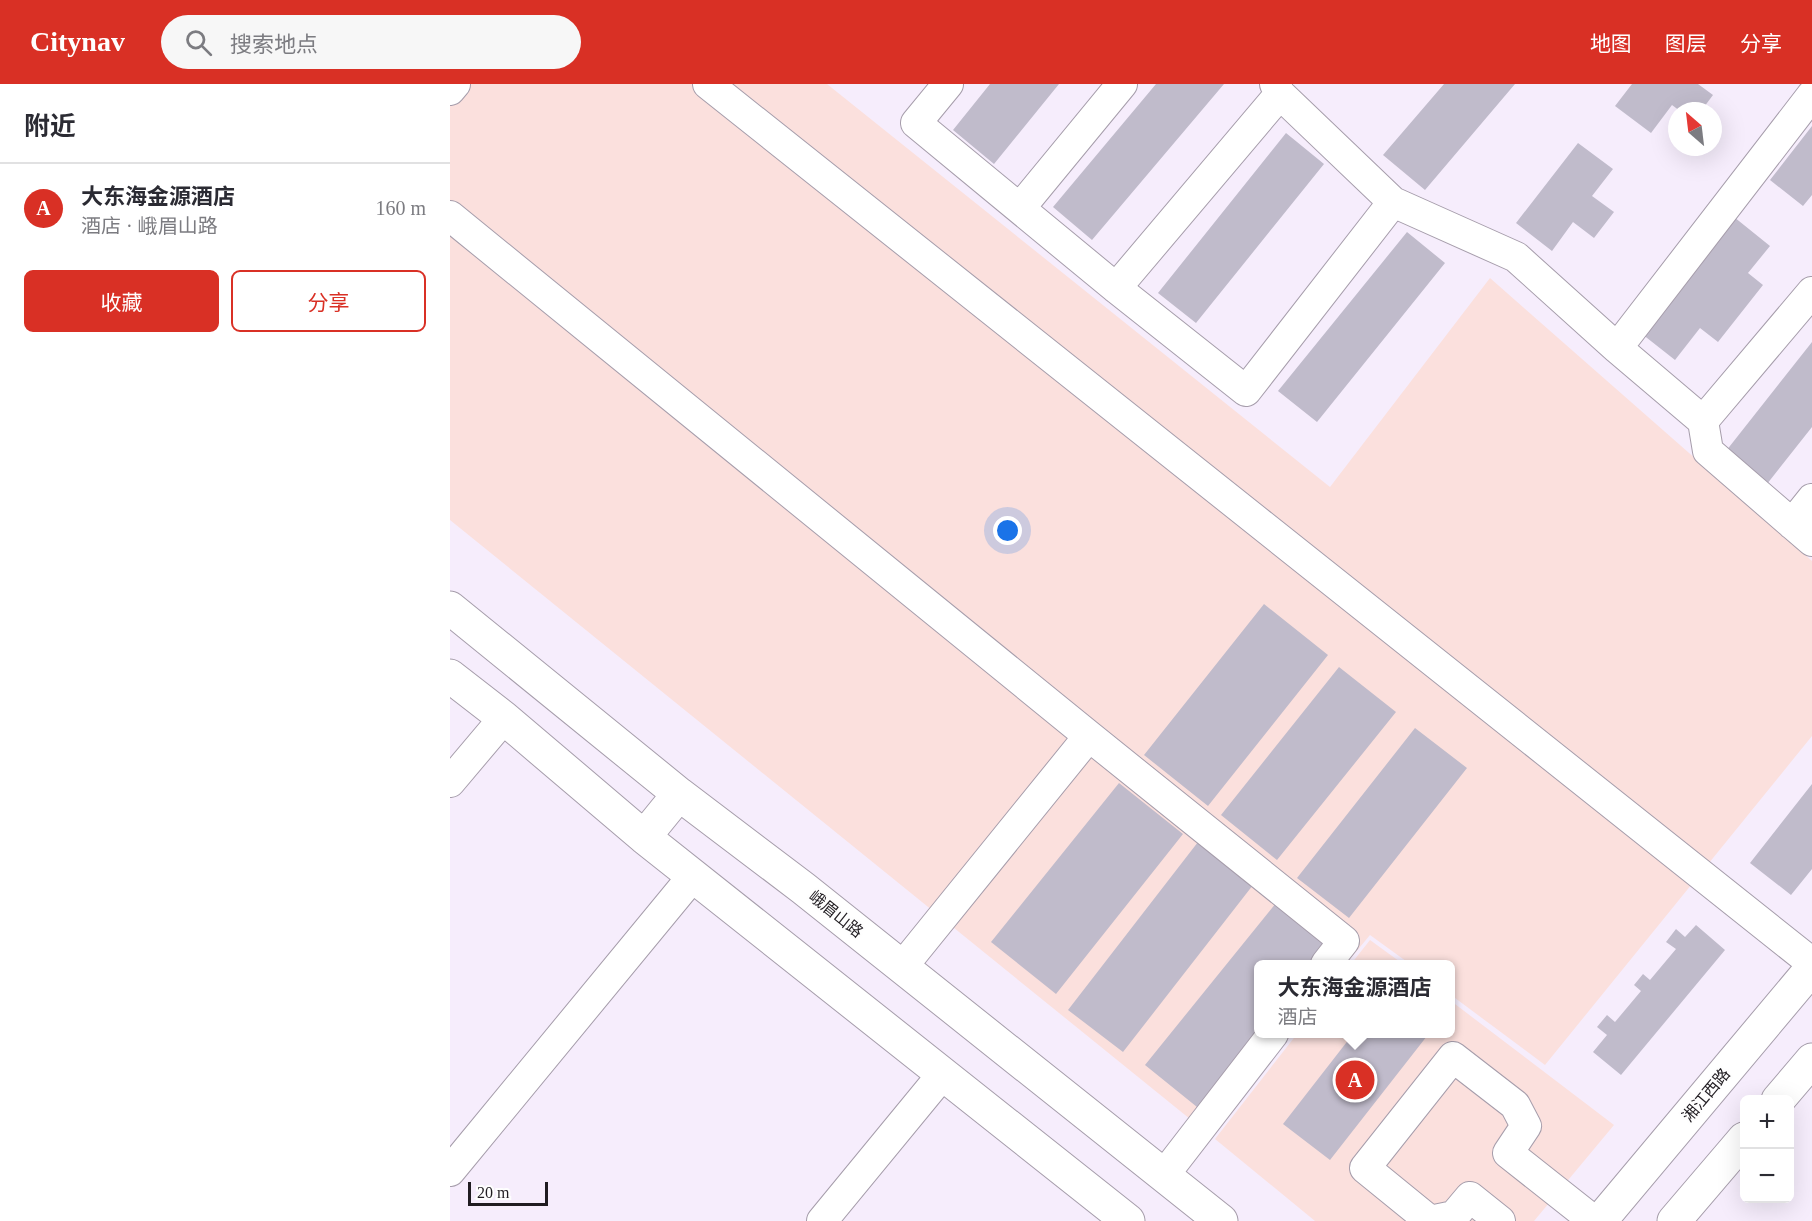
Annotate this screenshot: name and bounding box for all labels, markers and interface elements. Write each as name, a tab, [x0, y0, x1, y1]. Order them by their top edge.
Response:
search box	[161, 15, 581, 69]
text: Citynav	[30, 26, 125, 57]
icon: search	[182, 26, 215, 59]
text: 搜索地点	[230, 32, 318, 57]
text: 地图	[1590, 32, 1632, 56]
text: 图层	[1665, 32, 1707, 56]
text: 分享	[1740, 32, 1782, 56]
north arrow	[1668, 102, 1722, 156]
text: 附近	[24, 112, 76, 141]
text: 大东海金源酒店	[81, 184, 235, 209]
text: A	[36, 197, 51, 219]
text: 160 m	[375, 197, 426, 219]
text: 酒店 · 峨眉山路	[81, 215, 218, 237]
button: 收藏	[24, 270, 219, 332]
button: 分享	[231, 270, 426, 332]
your location	[993, 516, 1022, 545]
street label: 峨眉山路	[806, 887, 866, 941]
popup	[1254, 960, 1455, 1038]
text: 大东海金源酒店	[1277, 975, 1432, 1000]
text: 酒店	[1277, 1006, 1317, 1028]
pin: A	[1336, 1058, 1374, 1102]
street label: 湘江西路	[1679, 1065, 1733, 1125]
map controls	[1740, 1095, 1794, 1203]
button: +	[1740, 1095, 1794, 1149]
button: −	[1740, 1149, 1794, 1203]
scale bar	[468, 1179, 548, 1206]
text: 20 m	[477, 1184, 509, 1201]

